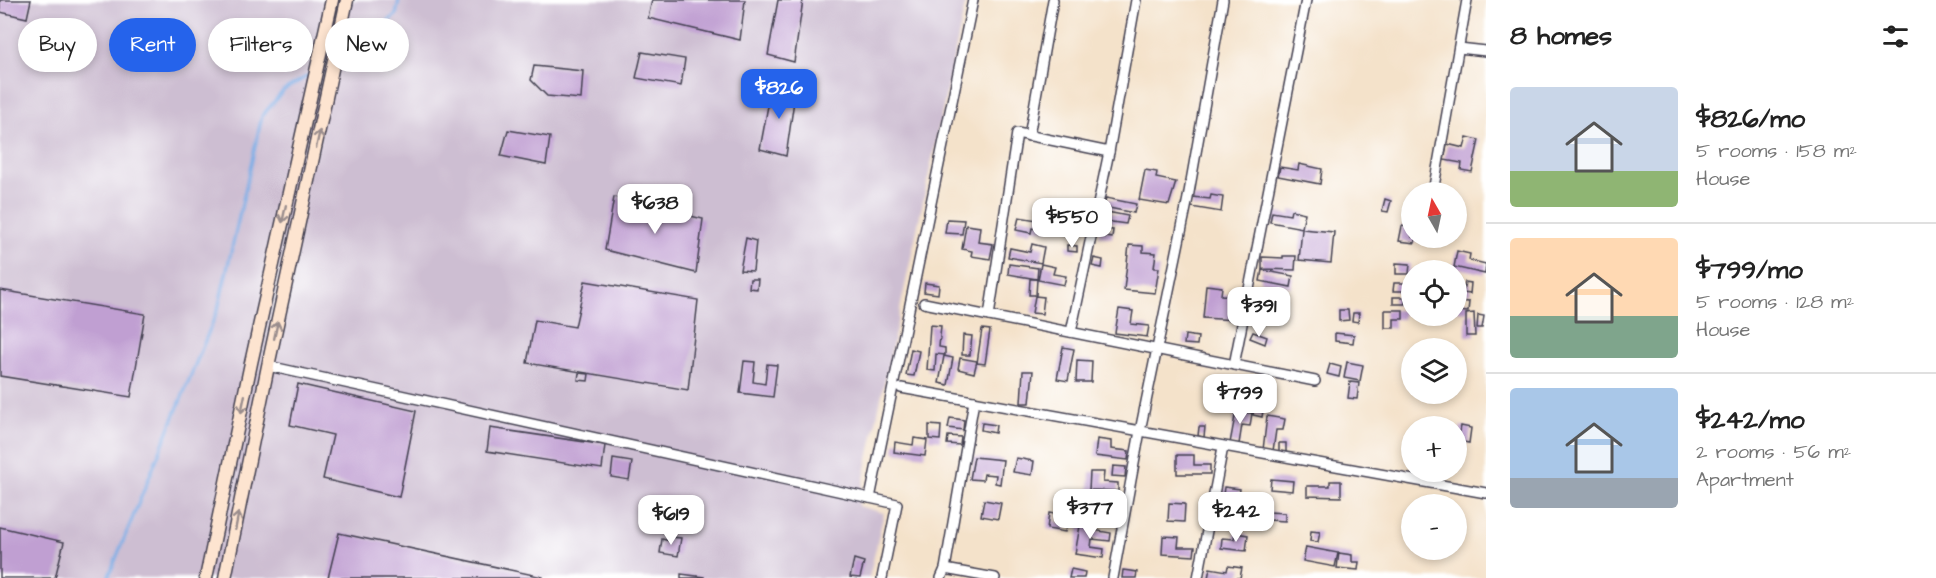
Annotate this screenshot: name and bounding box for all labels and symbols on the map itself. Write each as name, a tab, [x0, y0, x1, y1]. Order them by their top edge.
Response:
pin: $826	[743, 69, 815, 120]
one-way arrow	[313, 130, 324, 149]
north arrow	[1401, 182, 1467, 248]
pin: $638	[619, 184, 691, 235]
pin: $550	[1036, 198, 1108, 249]
one-way arrow	[278, 204, 290, 223]
pin: $391	[1223, 287, 1295, 338]
one-way arrow	[271, 320, 282, 340]
pin: $799	[1204, 374, 1276, 425]
one-way arrow	[237, 394, 248, 413]
pin: $377	[1054, 489, 1126, 540]
pin: $242	[1200, 492, 1272, 543]
pin: $619	[635, 495, 707, 546]
one-way arrow	[232, 511, 243, 531]

